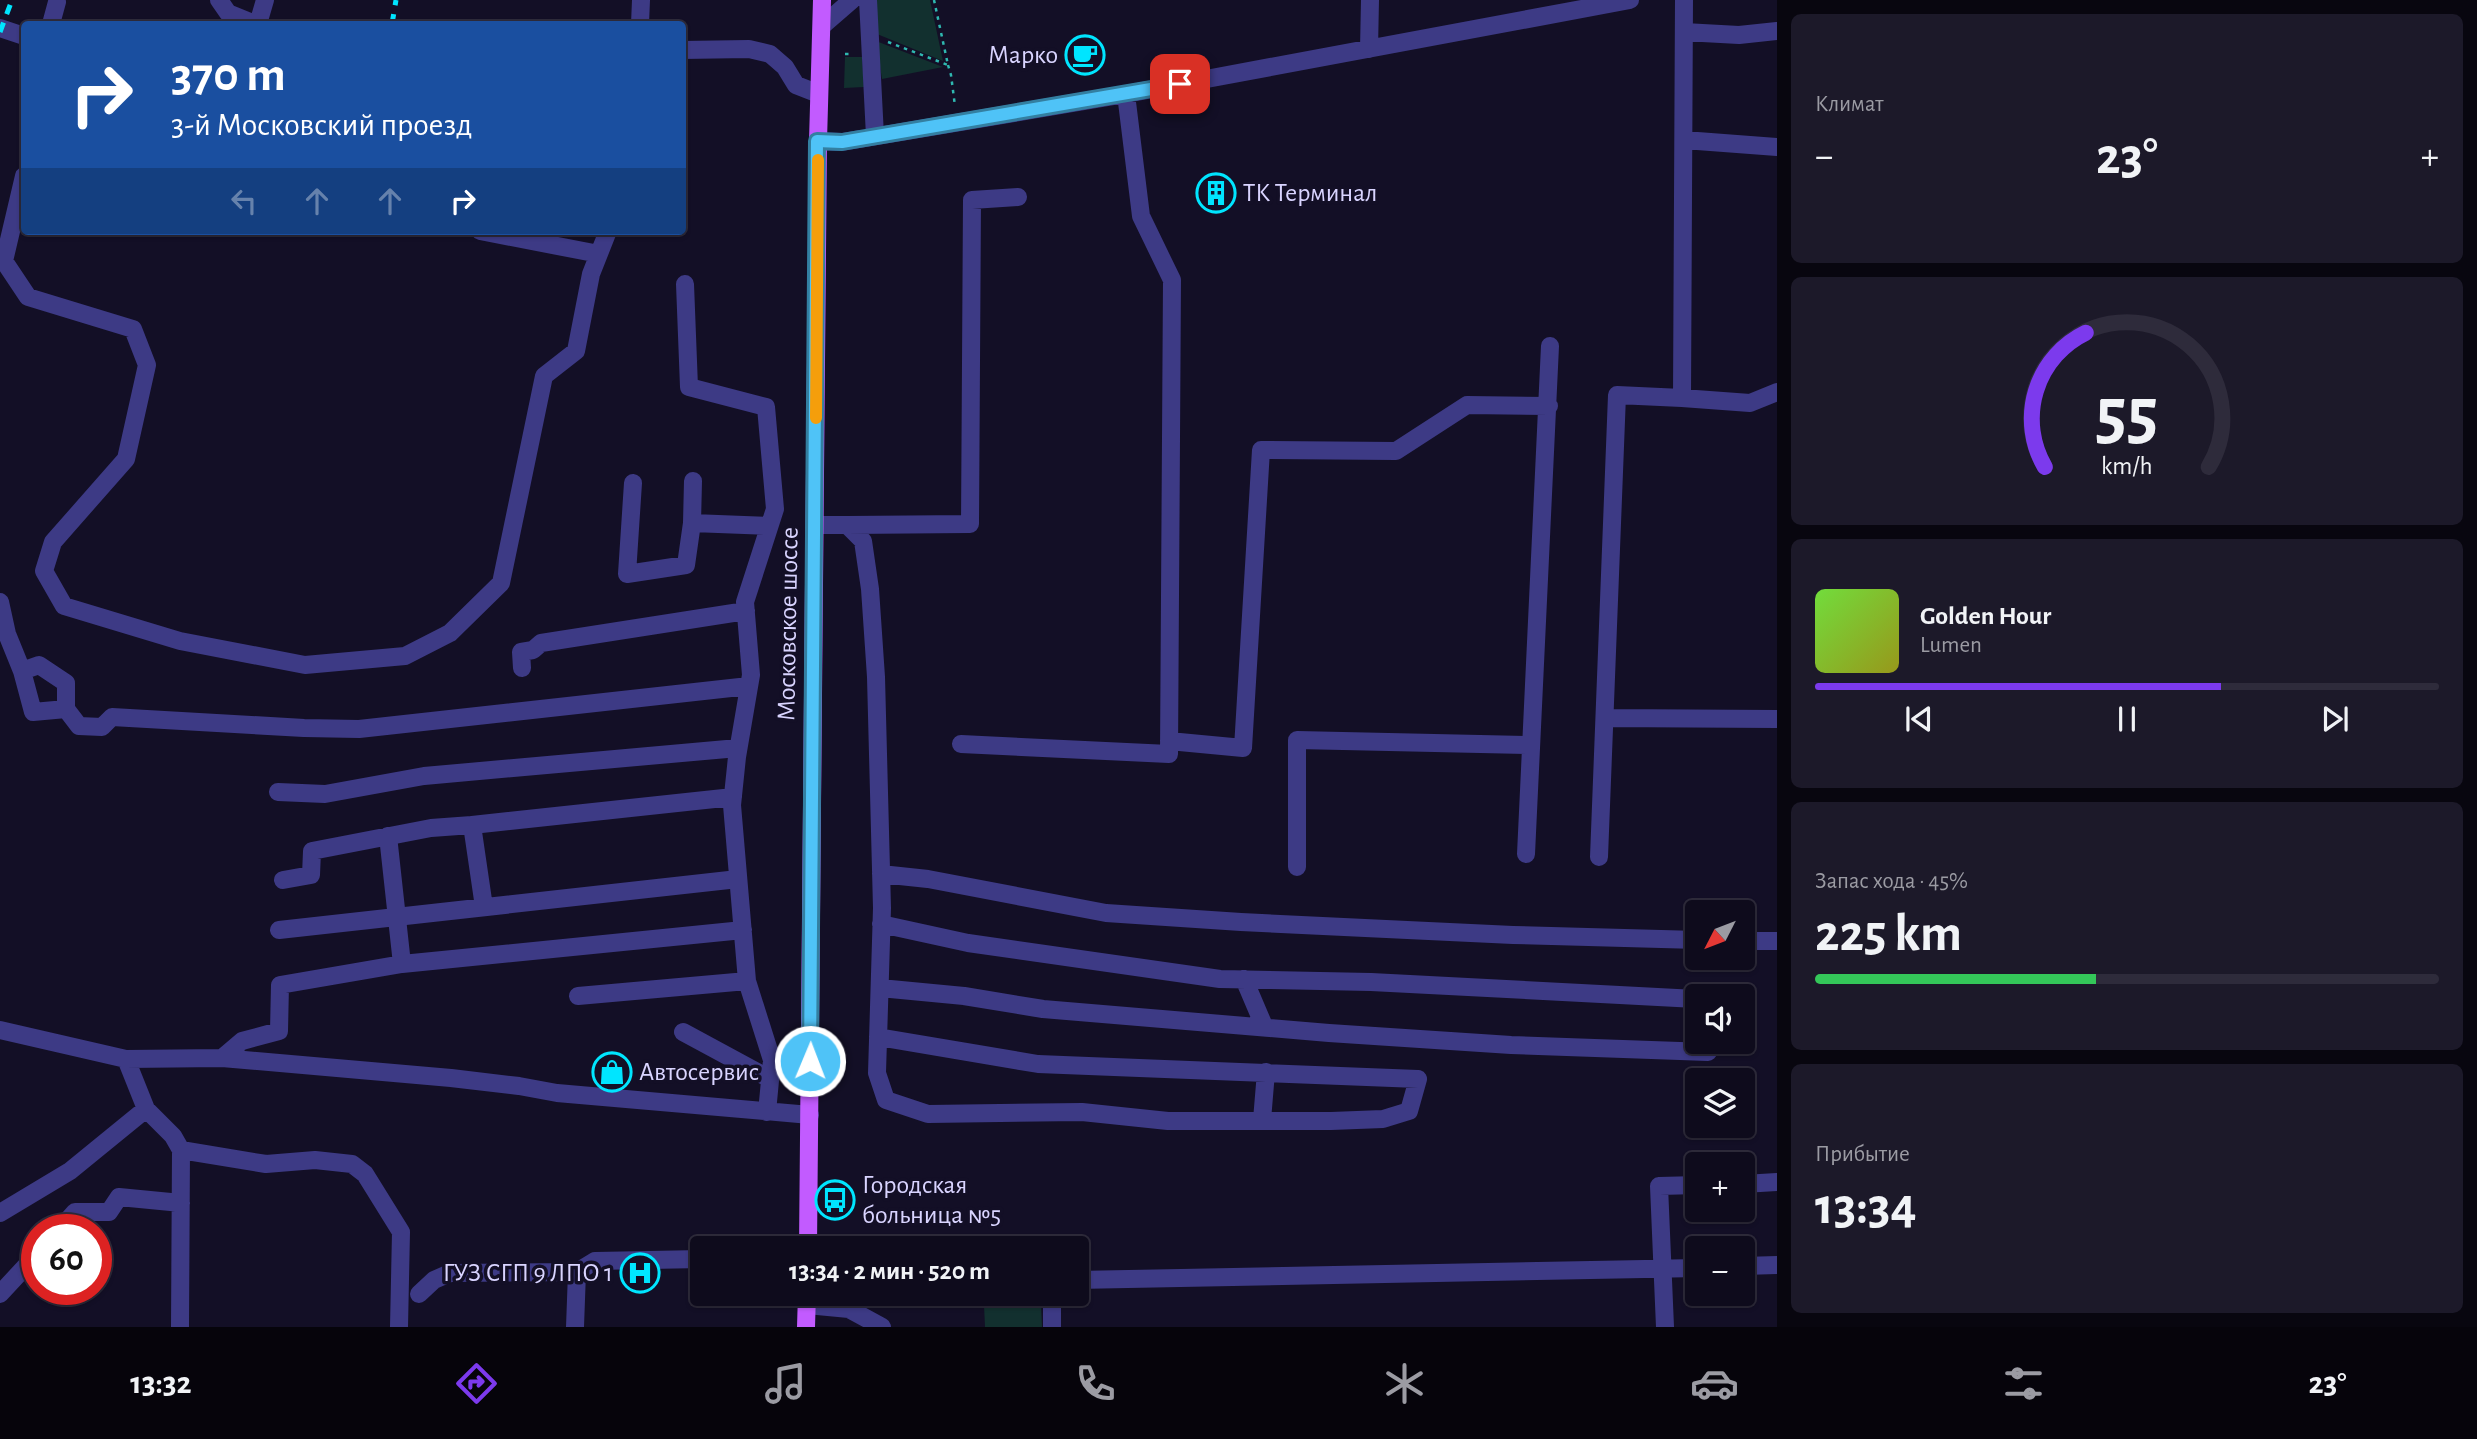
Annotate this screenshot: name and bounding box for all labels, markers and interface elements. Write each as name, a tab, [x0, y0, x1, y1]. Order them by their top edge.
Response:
cafe icon: Марко	[1064, 34, 1106, 76]
place label: Марко	[988, 42, 1058, 68]
icon: right	[56, 49, 147, 140]
text: 370 m	[171, 51, 286, 100]
pin	[1150, 54, 1210, 114]
icon: arrive	[1161, 65, 1199, 103]
text: Климат	[1815, 93, 1884, 116]
text: 3-й Московский проезд	[171, 109, 472, 141]
text: 23°	[2096, 131, 2158, 183]
text: −	[1815, 138, 1833, 176]
text: +	[2421, 138, 2439, 176]
building icon: ТК Терминал	[1195, 172, 1237, 214]
place label: ТК Терминал	[1243, 180, 1377, 206]
icon: left	[225, 182, 263, 220]
icon: ahead	[298, 182, 336, 220]
icon: ahead	[371, 182, 409, 220]
icon: right	[444, 182, 482, 220]
text: 55	[2096, 379, 2158, 452]
text: km/h	[2101, 454, 2153, 479]
street label: Московское шоссе	[773, 527, 803, 721]
text: Golden Hour	[1920, 603, 2051, 629]
text: Lumen	[1920, 634, 1982, 657]
icon: previous	[1900, 700, 1938, 738]
icon: pause	[2108, 700, 2146, 738]
icon: next	[2316, 700, 2354, 738]
text: Запас хода · 45%	[1815, 870, 1968, 893]
north arrow	[1685, 900, 1755, 970]
map controls	[1685, 900, 1755, 1306]
text: 225 km	[1815, 908, 1962, 960]
button: sound	[1685, 984, 1755, 1054]
position arrow	[773, 1024, 847, 1098]
shop icon: Автосервис	[591, 1051, 633, 1093]
place label: Автосервис	[639, 1059, 759, 1085]
button: layers	[1685, 1068, 1755, 1138]
text: Прибытие	[1815, 1143, 1910, 1166]
button: +	[1685, 1152, 1755, 1222]
place label: Городская больница №5	[862, 1172, 1001, 1228]
bus stop icon: Городская больница №5	[814, 1179, 856, 1221]
text: 13:34	[1815, 1181, 1917, 1233]
speed limit sign: 60	[21, 1214, 112, 1305]
button: −	[1685, 1236, 1755, 1306]
hospital icon: ГУЗ СГП 9 ЛПО 1	[619, 1252, 661, 1294]
text: 13:34 · 2 мин · 520 m	[789, 1258, 990, 1284]
place label: ГУЗ СГП 9 ЛПО 1	[443, 1260, 613, 1286]
icon: directions	[452, 1359, 501, 1408]
icon: music	[761, 1359, 810, 1408]
icon: phone	[1071, 1359, 1120, 1408]
icon: climate	[1380, 1359, 1429, 1408]
icon: car	[1690, 1359, 1739, 1408]
icon: filters	[1999, 1359, 2048, 1408]
text: 13:32	[130, 1367, 192, 1399]
text: 23°	[2308, 1367, 2347, 1399]

